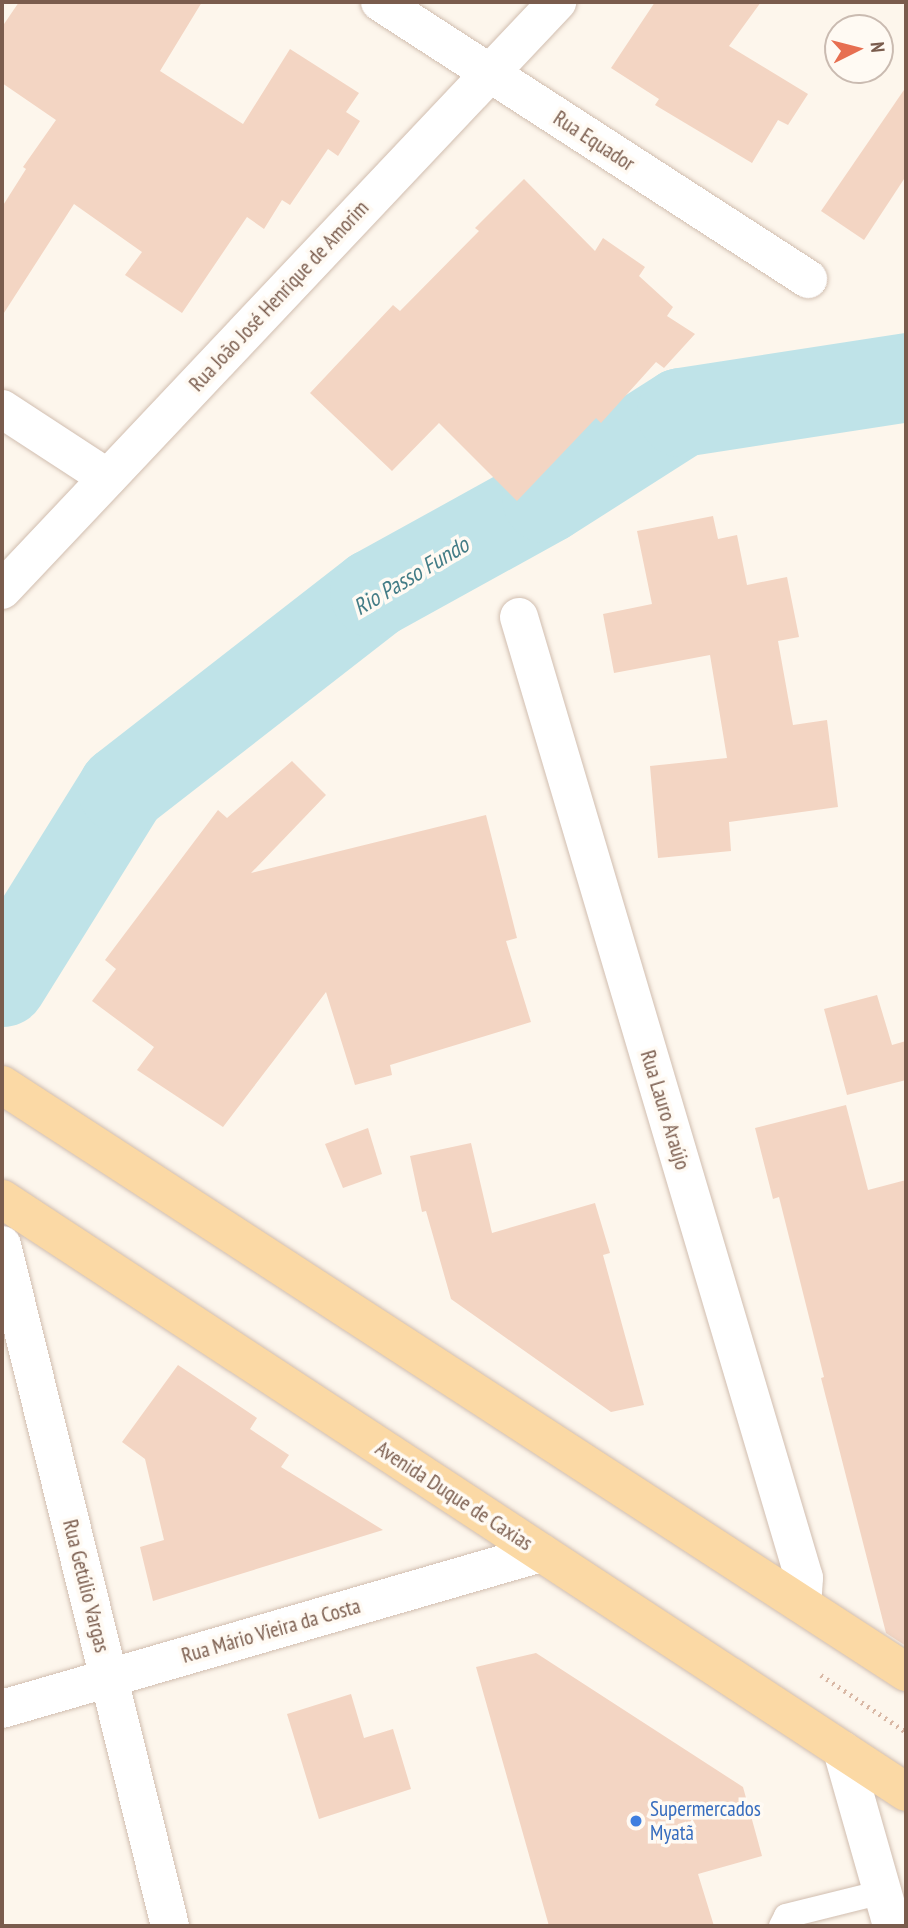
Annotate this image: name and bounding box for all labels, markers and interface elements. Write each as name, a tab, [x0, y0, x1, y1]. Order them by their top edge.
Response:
north arrow	[824, 14, 894, 84]
text: N	[865, 41, 890, 53]
street label: Rua Equador	[549, 105, 639, 177]
street label: Rua João José Henrique de Amorim	[184, 195, 374, 397]
water label: Rio Passo Fundo	[348, 531, 474, 621]
street label: Rua Lauro Araújo	[635, 1047, 695, 1173]
street label: Avenida Duque de Caxias	[371, 1436, 537, 1556]
street label: Rua Getúlio Vargas	[57, 1517, 115, 1655]
street label: Rua Mário Vieira da Costa	[179, 1593, 363, 1669]
place label: Supermercados Myatã	[650, 1796, 761, 1846]
marker: Supermercados Myatã	[628, 1813, 644, 1829]

